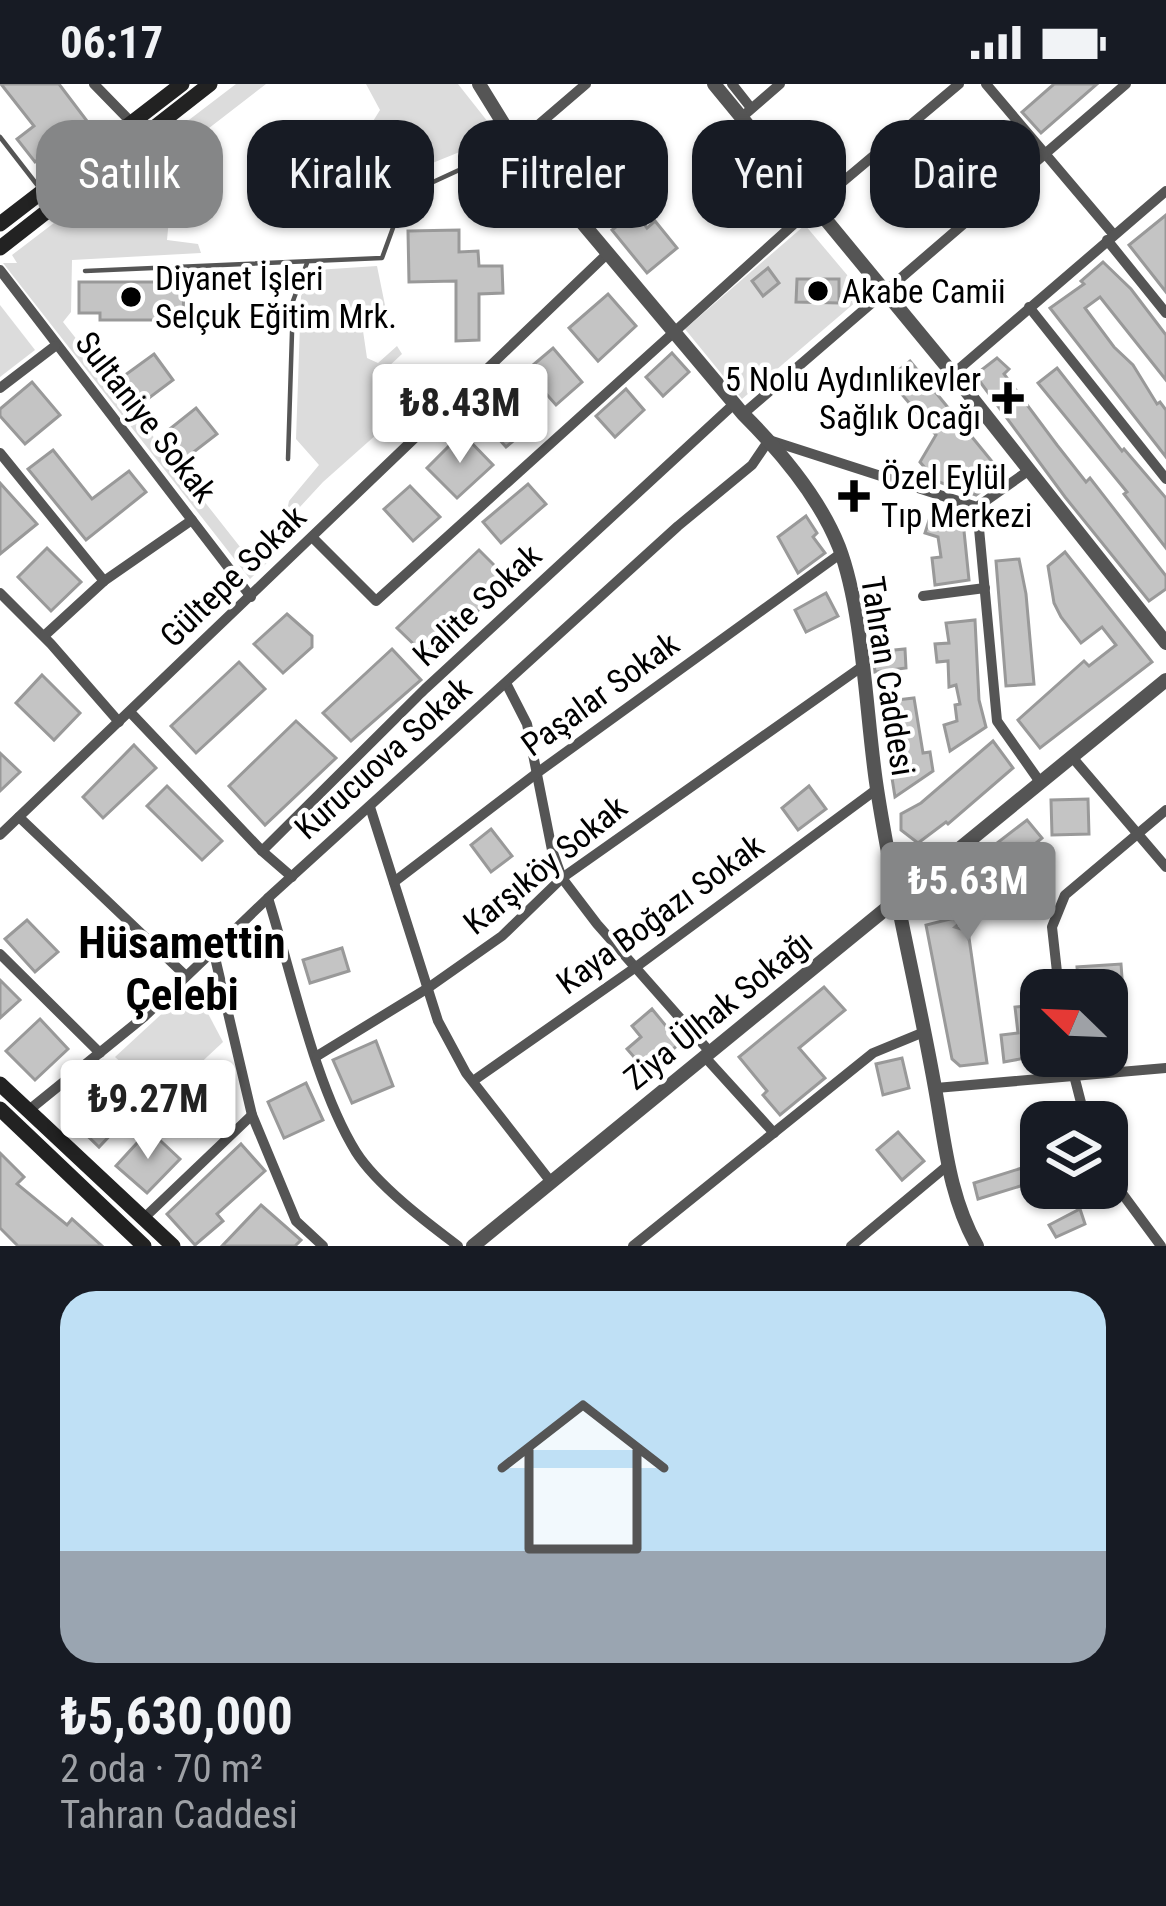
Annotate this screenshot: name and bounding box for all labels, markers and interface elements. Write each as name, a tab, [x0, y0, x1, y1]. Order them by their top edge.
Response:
text: 06:17	[60, 16, 163, 69]
chip: Satılık	[36, 120, 223, 228]
chip: Kiralık	[247, 120, 434, 228]
chip: Filtreler	[458, 120, 668, 228]
chip: Yeni	[692, 120, 846, 228]
chip: Daire	[870, 120, 1040, 228]
place label: Diyanet İşleri Selçuk Eğitim Mrk.	[155, 259, 397, 336]
place label: Akabe Camii	[842, 272, 1006, 311]
marker: Akabe Camii	[805, 278, 831, 304]
marker: Diyanet İşleri Selçuk Eğitim Mrk.	[118, 284, 144, 310]
street label: Sultaniye Sokak	[67, 324, 225, 510]
place label: 5 Nolu Aydınlıkevler Sağlık Ocağı	[725, 360, 981, 437]
pin: ₺8.43M	[362, 364, 558, 466]
text: ₺8.43M	[399, 380, 521, 426]
marker: 5 Nolu Aydınlıkevler Sağlık Ocağı	[992, 382, 1024, 414]
place label: Özel Eylül Tıp Merkezi	[881, 458, 1032, 535]
marker: Özel Eylül Tıp Merkezi	[838, 480, 870, 512]
street label: Gültepe Sokak	[152, 497, 314, 655]
street label: Kalite Sokak	[405, 536, 549, 674]
street label: Tahran Caddesi	[853, 574, 923, 778]
street label: Paşalar Sokak	[514, 624, 686, 764]
street label: Kurucuova Sokak	[287, 669, 479, 847]
street label: Karşıköy Sokak	[456, 787, 634, 943]
street label: Kaya Boğazı Sokak	[549, 826, 771, 1002]
pin: ₺5.63M	[870, 842, 1066, 944]
text: ₺5.63M	[907, 858, 1029, 904]
district label: Hüsamettin Çelebi	[78, 916, 286, 1021]
street label: Ziya Ülhak Sokağı	[616, 922, 820, 1098]
north arrow	[1020, 969, 1128, 1077]
map controls	[1020, 969, 1128, 1209]
pin: ₺9.27M	[50, 1060, 246, 1162]
text: ₺9.27M	[87, 1076, 209, 1122]
button: layers	[1020, 1101, 1128, 1209]
icon: home	[475, 1369, 691, 1585]
text: ₺5,630,000	[60, 1687, 293, 1746]
text: 2 oda · 70 m²	[60, 1746, 263, 1792]
text: Tahran Caddesi	[60, 1792, 298, 1838]

